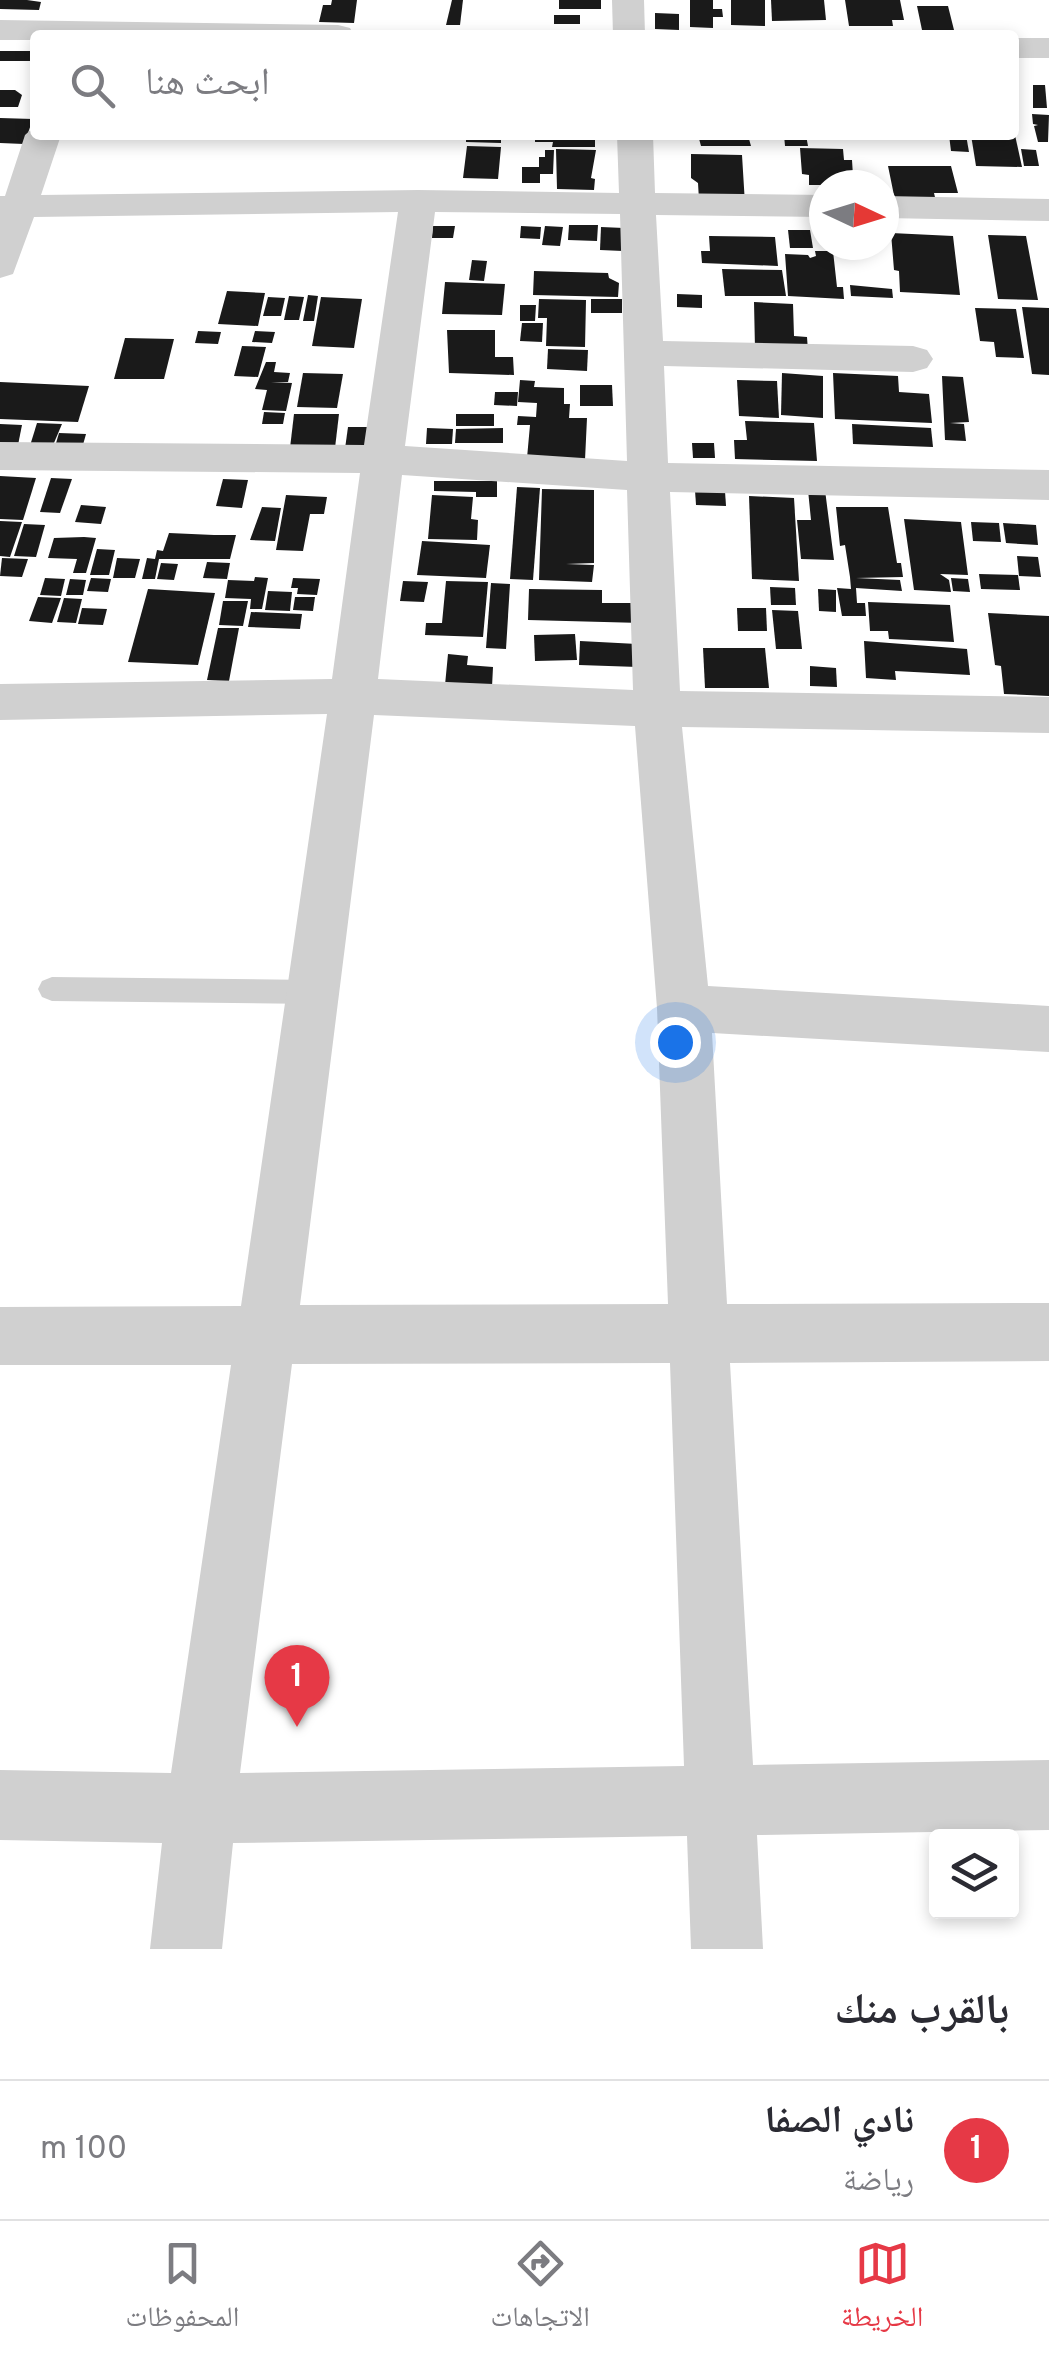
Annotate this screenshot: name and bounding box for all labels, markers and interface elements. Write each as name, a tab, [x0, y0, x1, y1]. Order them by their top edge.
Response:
search box	[30, 30, 1019, 140]
icon: search	[65, 58, 120, 113]
text: ابحث هنا	[145, 60, 270, 109]
north arrow	[809, 170, 899, 260]
your location	[650, 1017, 701, 1068]
pin: 1	[264, 1644, 330, 1727]
map controls	[929, 1829, 1019, 1919]
button: layers	[929, 1829, 1019, 1919]
text: بالقرب منك	[835, 1986, 1009, 2039]
text: نادي الصفا	[765, 2098, 914, 2147]
text: 100 m	[40, 2130, 127, 2170]
text: 1	[970, 2130, 983, 2170]
text: رياضة	[843, 2162, 914, 2202]
tab: المحفوظات	[126, 2236, 239, 2344]
tab: الاتجاهات	[491, 2236, 590, 2344]
tab: الخريطة	[841, 2236, 923, 2344]

